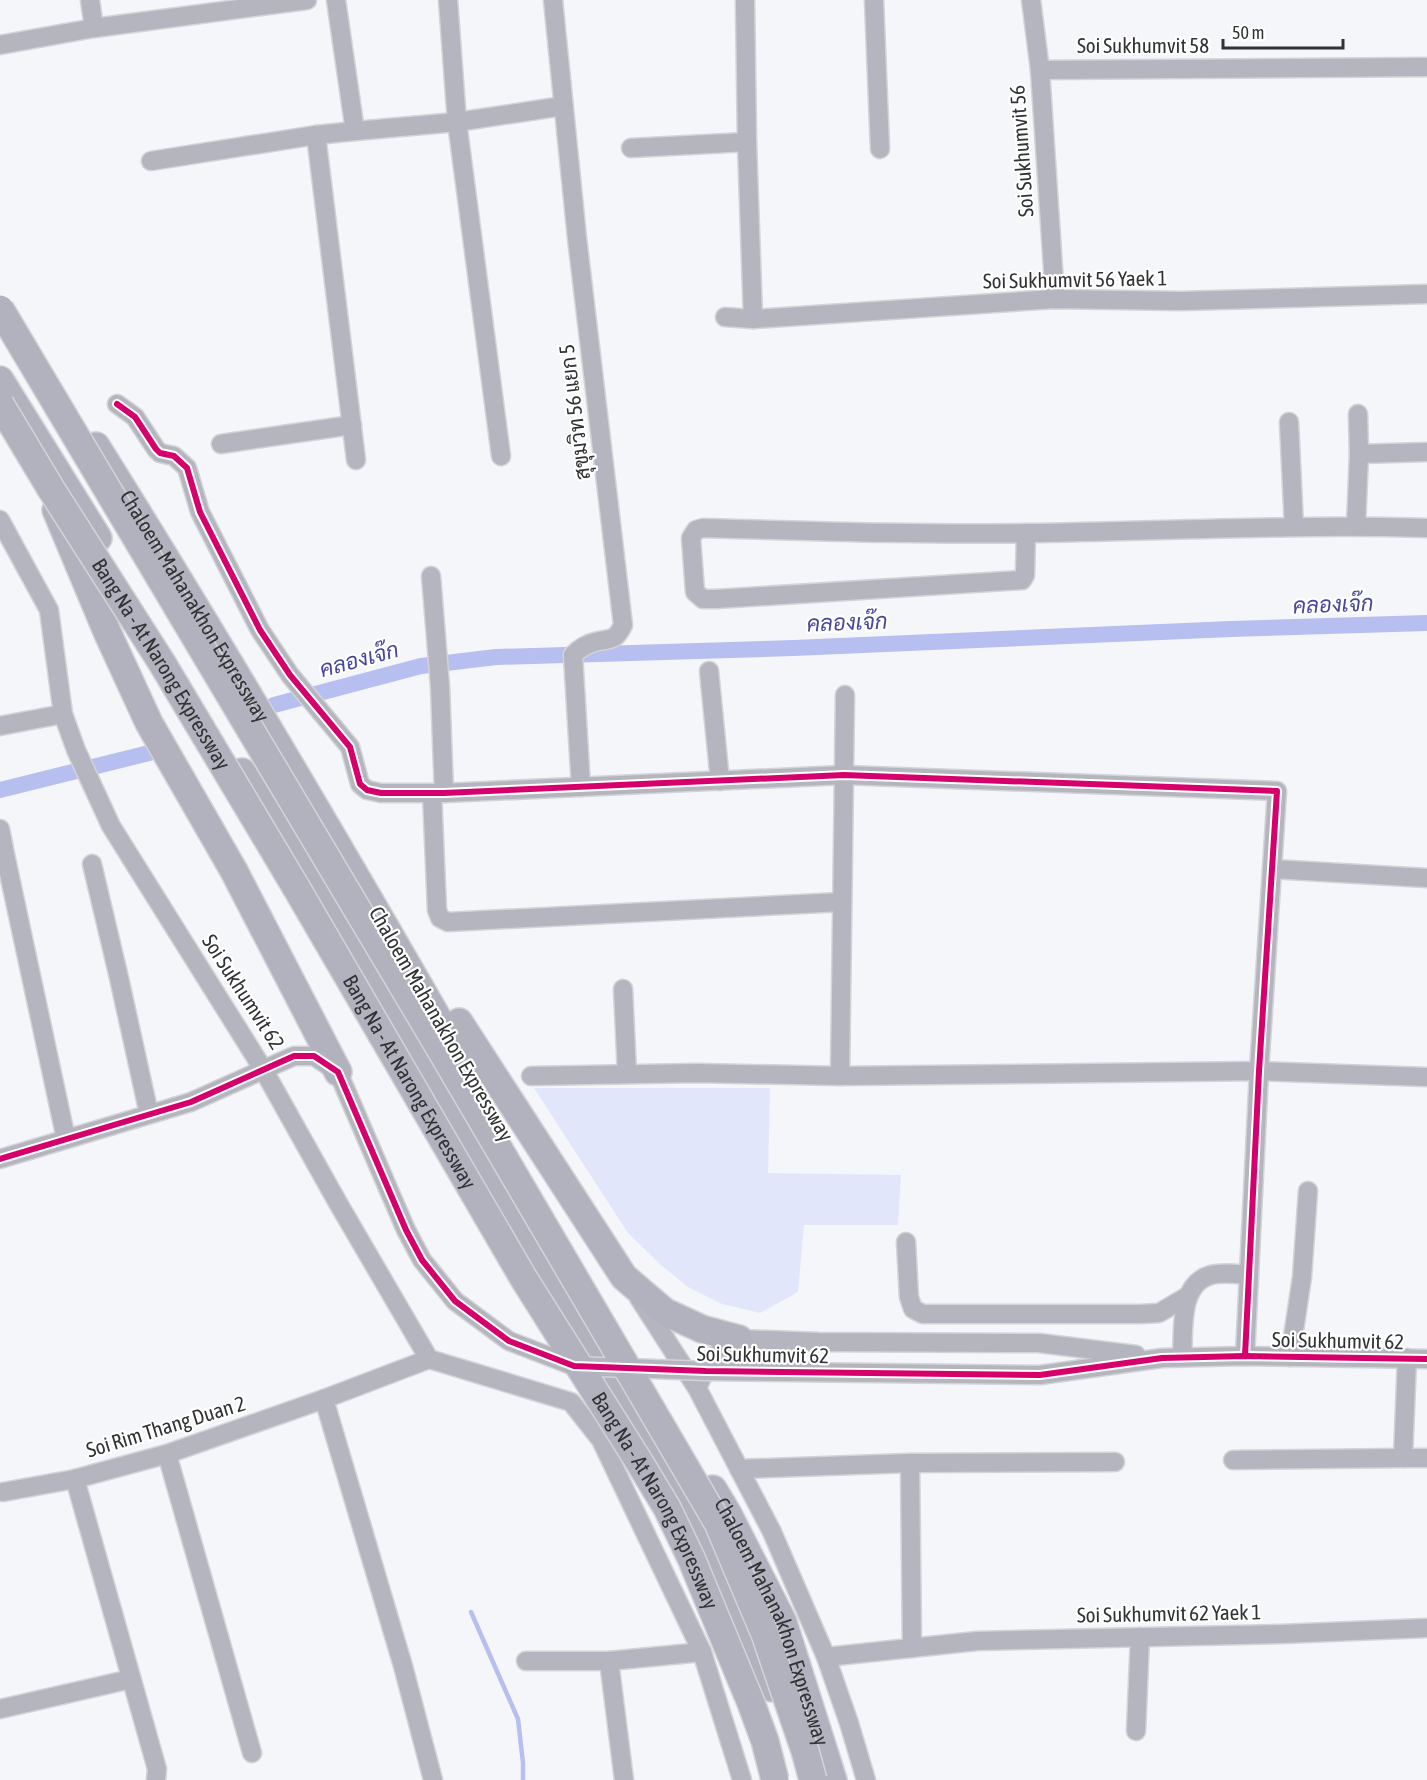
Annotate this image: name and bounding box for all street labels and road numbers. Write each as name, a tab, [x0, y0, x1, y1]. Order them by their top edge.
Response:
street label: Soi Sukhumvit 58	[1077, 33, 1209, 57]
street label: Soi Sukhumvit 56	[1004, 84, 1038, 218]
street label: Soi Sukhumvit 56 Yaek 1	[983, 265, 1167, 293]
street label: สุขุมวิท 56 แยก 5	[554, 342, 597, 481]
street label: Chaloem Mahanakhon Expressway	[115, 485, 275, 726]
street label: Bang Na - At Narong Expressway	[88, 554, 236, 774]
street label: Chaloem Mahanakhon Expressway	[365, 902, 519, 1145]
street label: Soi Sukhumvit 62	[198, 929, 290, 1053]
street label: Bang Na - At Narong Expressway	[339, 970, 482, 1193]
street label: Soi Sukhumvit 62	[1272, 1327, 1404, 1353]
street label: Soi Sukhumvit 62	[697, 1341, 829, 1367]
street label: Bang Na - At Narong Expressway	[587, 1387, 724, 1613]
street label: Soi Rim Thang Duan 2	[83, 1390, 248, 1462]
street label: Chaloem Mahanakhon Expressway	[710, 1493, 834, 1749]
street label: Soi Sukhumvit 62 Yaek 1	[1077, 1599, 1261, 1627]

